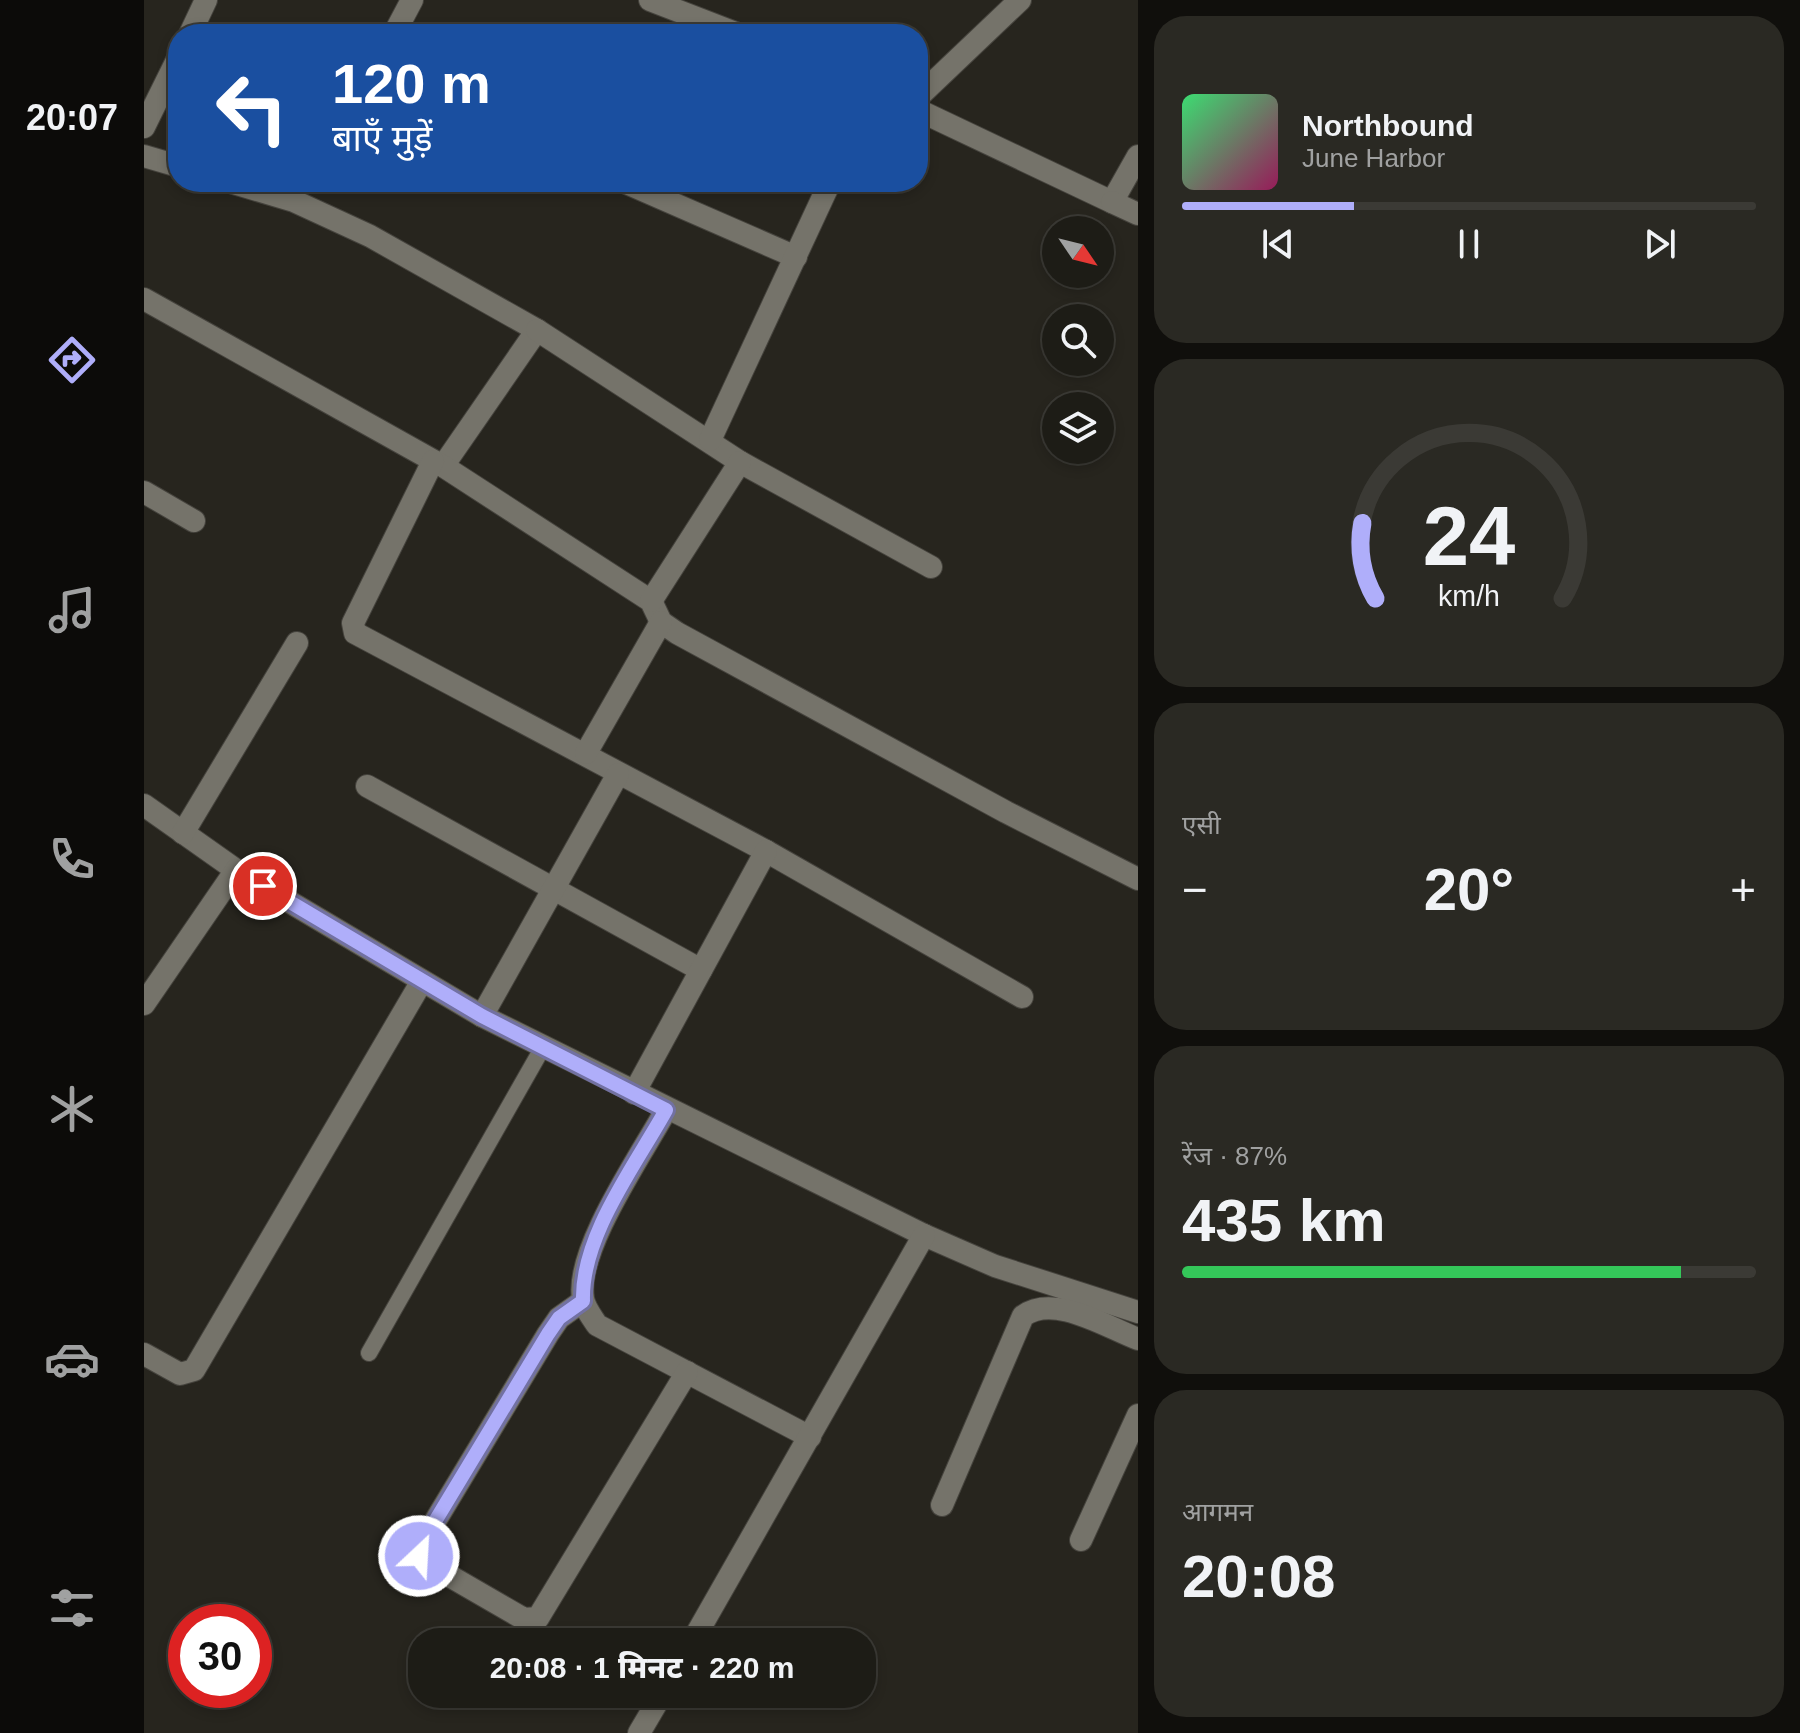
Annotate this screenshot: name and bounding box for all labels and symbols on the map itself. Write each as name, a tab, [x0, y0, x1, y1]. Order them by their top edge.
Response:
north arrow	[1042, 216, 1114, 288]
pin	[229, 852, 297, 920]
position arrow	[377, 1514, 461, 1598]
speed limit sign: 30	[168, 1604, 272, 1708]

